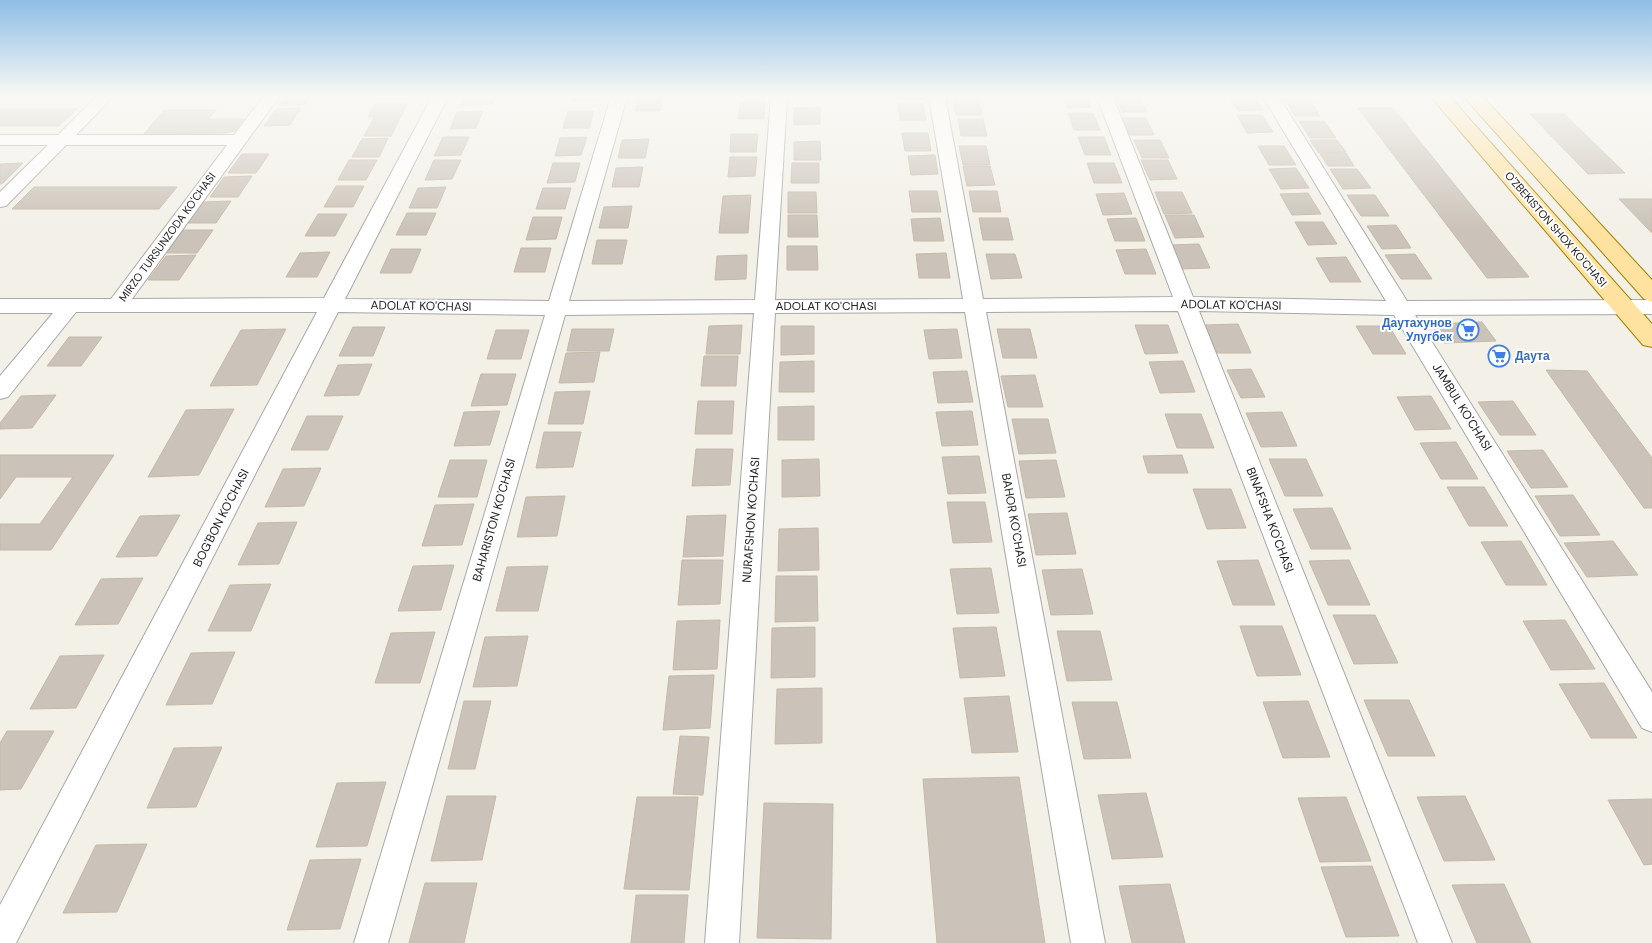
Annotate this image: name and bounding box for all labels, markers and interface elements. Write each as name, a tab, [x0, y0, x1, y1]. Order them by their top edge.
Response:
street label: O'ZBEKISTON SHOX KO'CHASI	[1502, 168, 1610, 290]
street label: MIRZO TURSUNZODA KO'CHASI	[115, 170, 219, 304]
street label: ADOLAT KO'CHASI	[1180, 296, 1282, 314]
street label: ADOLAT KO'CHASI	[370, 297, 472, 315]
street label: ADOLAT KO'CHASI	[775, 298, 877, 314]
place label: Даутахунов Улугбек	[1382, 315, 1453, 345]
supermarket icon: Даутахунов Улугбек	[1456, 318, 1480, 342]
supermarket icon: Даута	[1487, 344, 1511, 368]
place label: Даута	[1515, 348, 1550, 364]
street label: JAMBUL KO'CHASI	[1429, 360, 1495, 454]
street label: BAHARISTON KO'CHASI	[469, 457, 519, 583]
street label: NURAFSHON KO'CHASI	[739, 457, 763, 583]
street label: BINAFSHA KO'CHASI	[1243, 465, 1297, 575]
street label: BOG'BON KO'CHASI	[189, 466, 253, 570]
street label: BAHOR KO'CHASI	[998, 472, 1030, 568]

